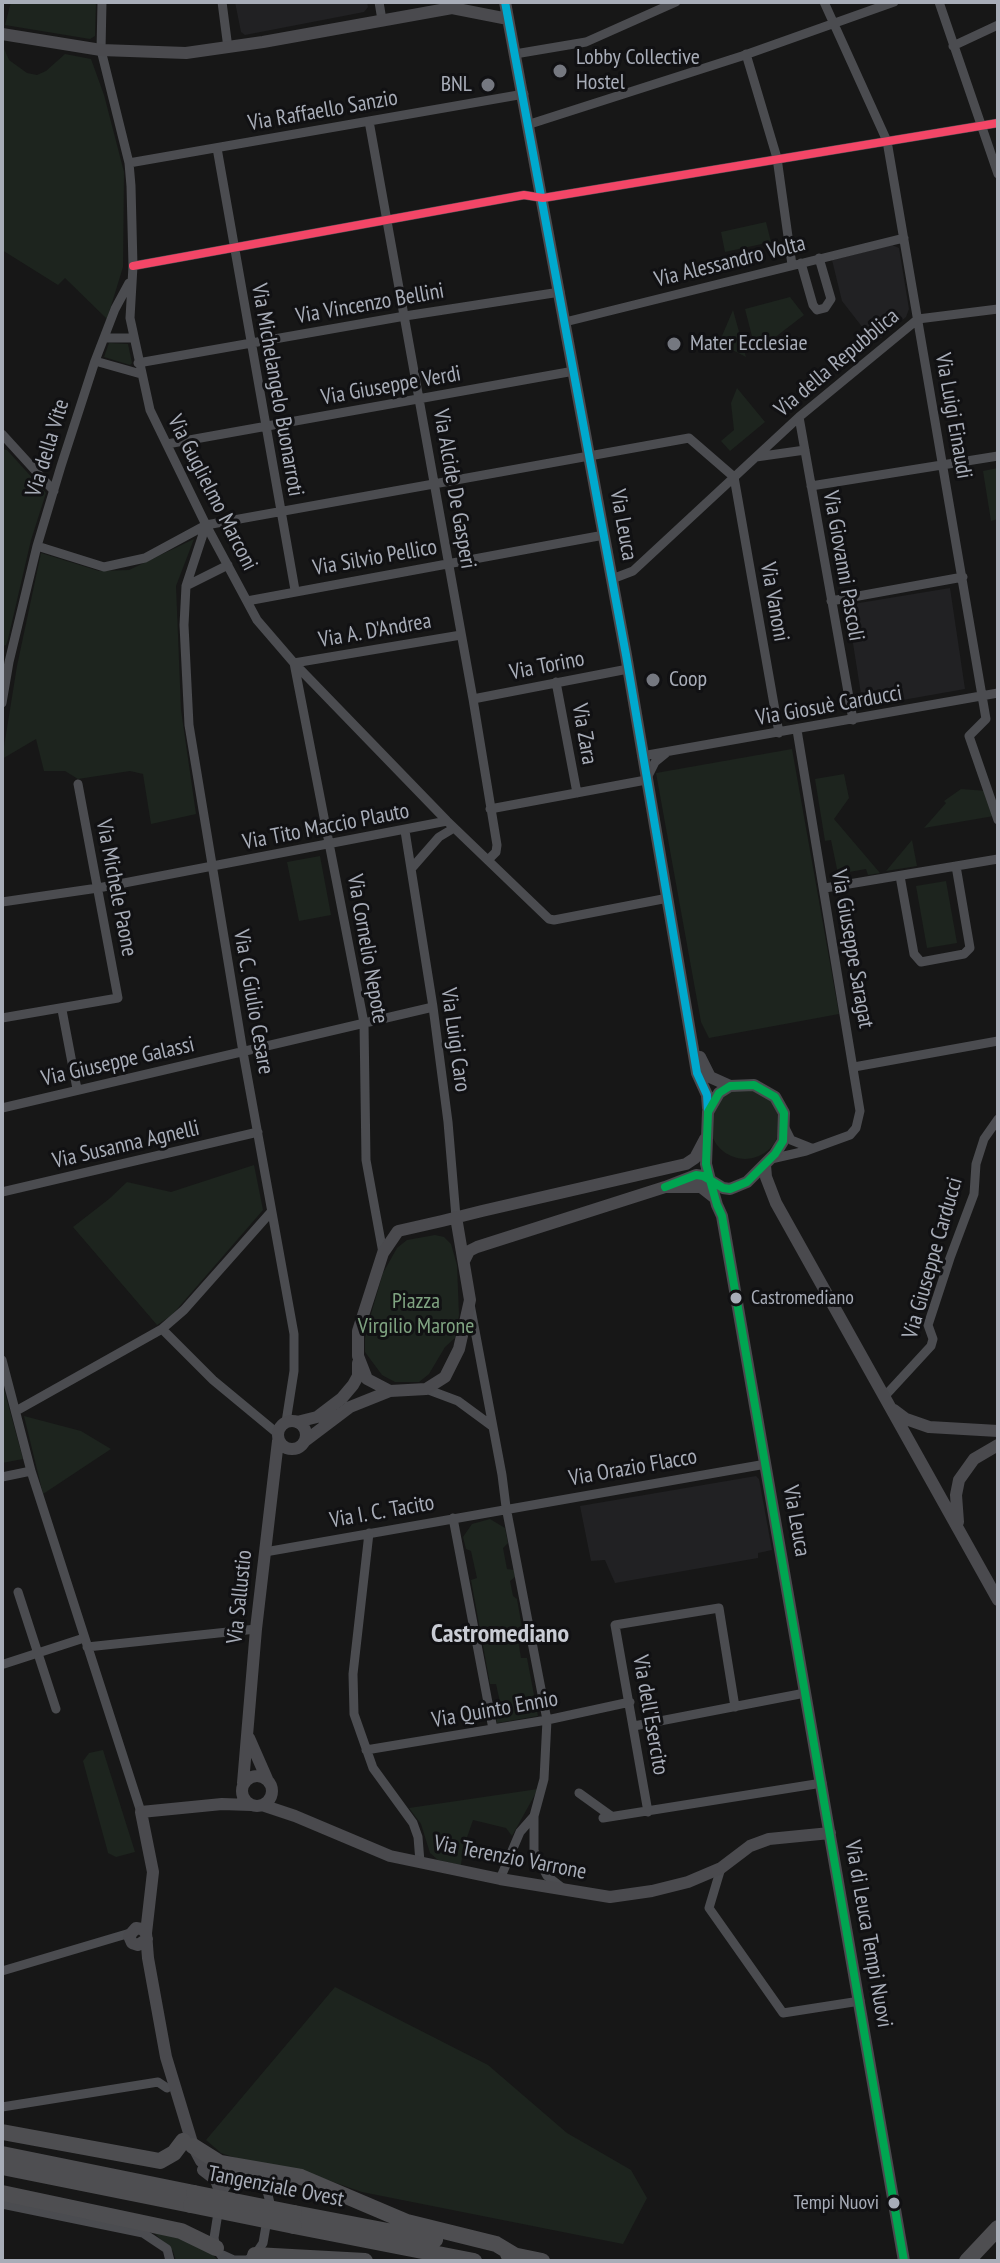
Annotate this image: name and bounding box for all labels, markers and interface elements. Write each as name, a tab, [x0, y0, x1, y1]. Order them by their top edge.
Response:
place label: Lobby Collective Hostel	[576, 45, 700, 96]
marker: Lobby Collective Hostel	[551, 62, 569, 80]
place label: BNL	[441, 72, 472, 98]
marker: BNL	[479, 76, 497, 94]
street label: Via Raffaello Sanzio	[246, 85, 400, 137]
street label: Via Alessandro Volta	[652, 230, 808, 294]
street label: Via Vincenzo Bellini	[294, 278, 446, 330]
street label: Via Michelangelo Buonarroti	[245, 282, 309, 498]
street label: Via della Repubblica	[769, 303, 905, 423]
place label: Mater Ecclesiae	[690, 331, 808, 357]
marker: Mater Ecclesiae	[665, 335, 683, 353]
street label: Via Luigi Einaudi	[929, 351, 977, 481]
street label: Via Giuseppe Verdi	[319, 361, 463, 411]
street label: Via della Vite	[21, 396, 75, 500]
street label: Via Alcide De Gasperi	[427, 407, 481, 571]
street label: Via Guglielmo Marconi	[161, 411, 263, 575]
street label: Via Leuca	[604, 487, 642, 563]
street label: Via Giovanni Pascoli	[817, 489, 869, 643]
street label: Via Silvio Pellico	[311, 534, 439, 582]
street label: Via Vanoni	[754, 560, 794, 644]
street label: Via A. D'Andrea	[317, 608, 433, 654]
street label: Via Torino	[507, 646, 587, 686]
place label: Coop	[669, 667, 707, 693]
marker: Coop	[644, 671, 662, 689]
street label: Via Giosuè Carducci	[754, 680, 904, 732]
street label: Via Zara	[566, 701, 602, 767]
street label: Via Tito Maccio Plauto	[241, 798, 411, 856]
street label: Via Michele Paone	[90, 817, 142, 959]
street label: Via Giuseppe Saragat	[825, 868, 879, 1030]
street label: Via Cornelio Nepote	[341, 872, 393, 1026]
street label: Via C. Giulio Cesare	[227, 928, 279, 1076]
street label: Via Luigi Caro	[435, 986, 475, 1094]
street label: Via Giuseppe Galassi	[39, 1032, 197, 1092]
street label: Via Susanna Agnelli	[50, 1115, 202, 1175]
street label: Via Giuseppe Carducci	[897, 1174, 969, 1342]
place label: Castromediano	[751, 1286, 854, 1310]
park label: Piazza Virgilio Marone	[358, 1289, 474, 1340]
marker: Castromediano	[728, 1290, 744, 1306]
street label: Via Orazio Flacco	[567, 1444, 699, 1492]
street label: Via Leuca	[777, 1483, 815, 1559]
street label: Via I. C. Tacito	[328, 1490, 436, 1534]
street label: Via Sallustio	[222, 1549, 258, 1645]
district label: Castromediano	[431, 1619, 569, 1651]
street label: Via dell'Esercito	[626, 1653, 674, 1777]
street label: Via Quinto Ennio	[430, 1686, 560, 1734]
street label: Via Terenzio Varrone	[431, 1830, 589, 1886]
street label: Via di Leuca Tempi Nuovi	[839, 1838, 897, 2030]
street label: Tangenziale Ovest	[206, 2161, 346, 2213]
place label: Tempi Nuovi	[794, 2191, 879, 2215]
marker: Tempi Nuovi	[886, 2195, 902, 2211]

